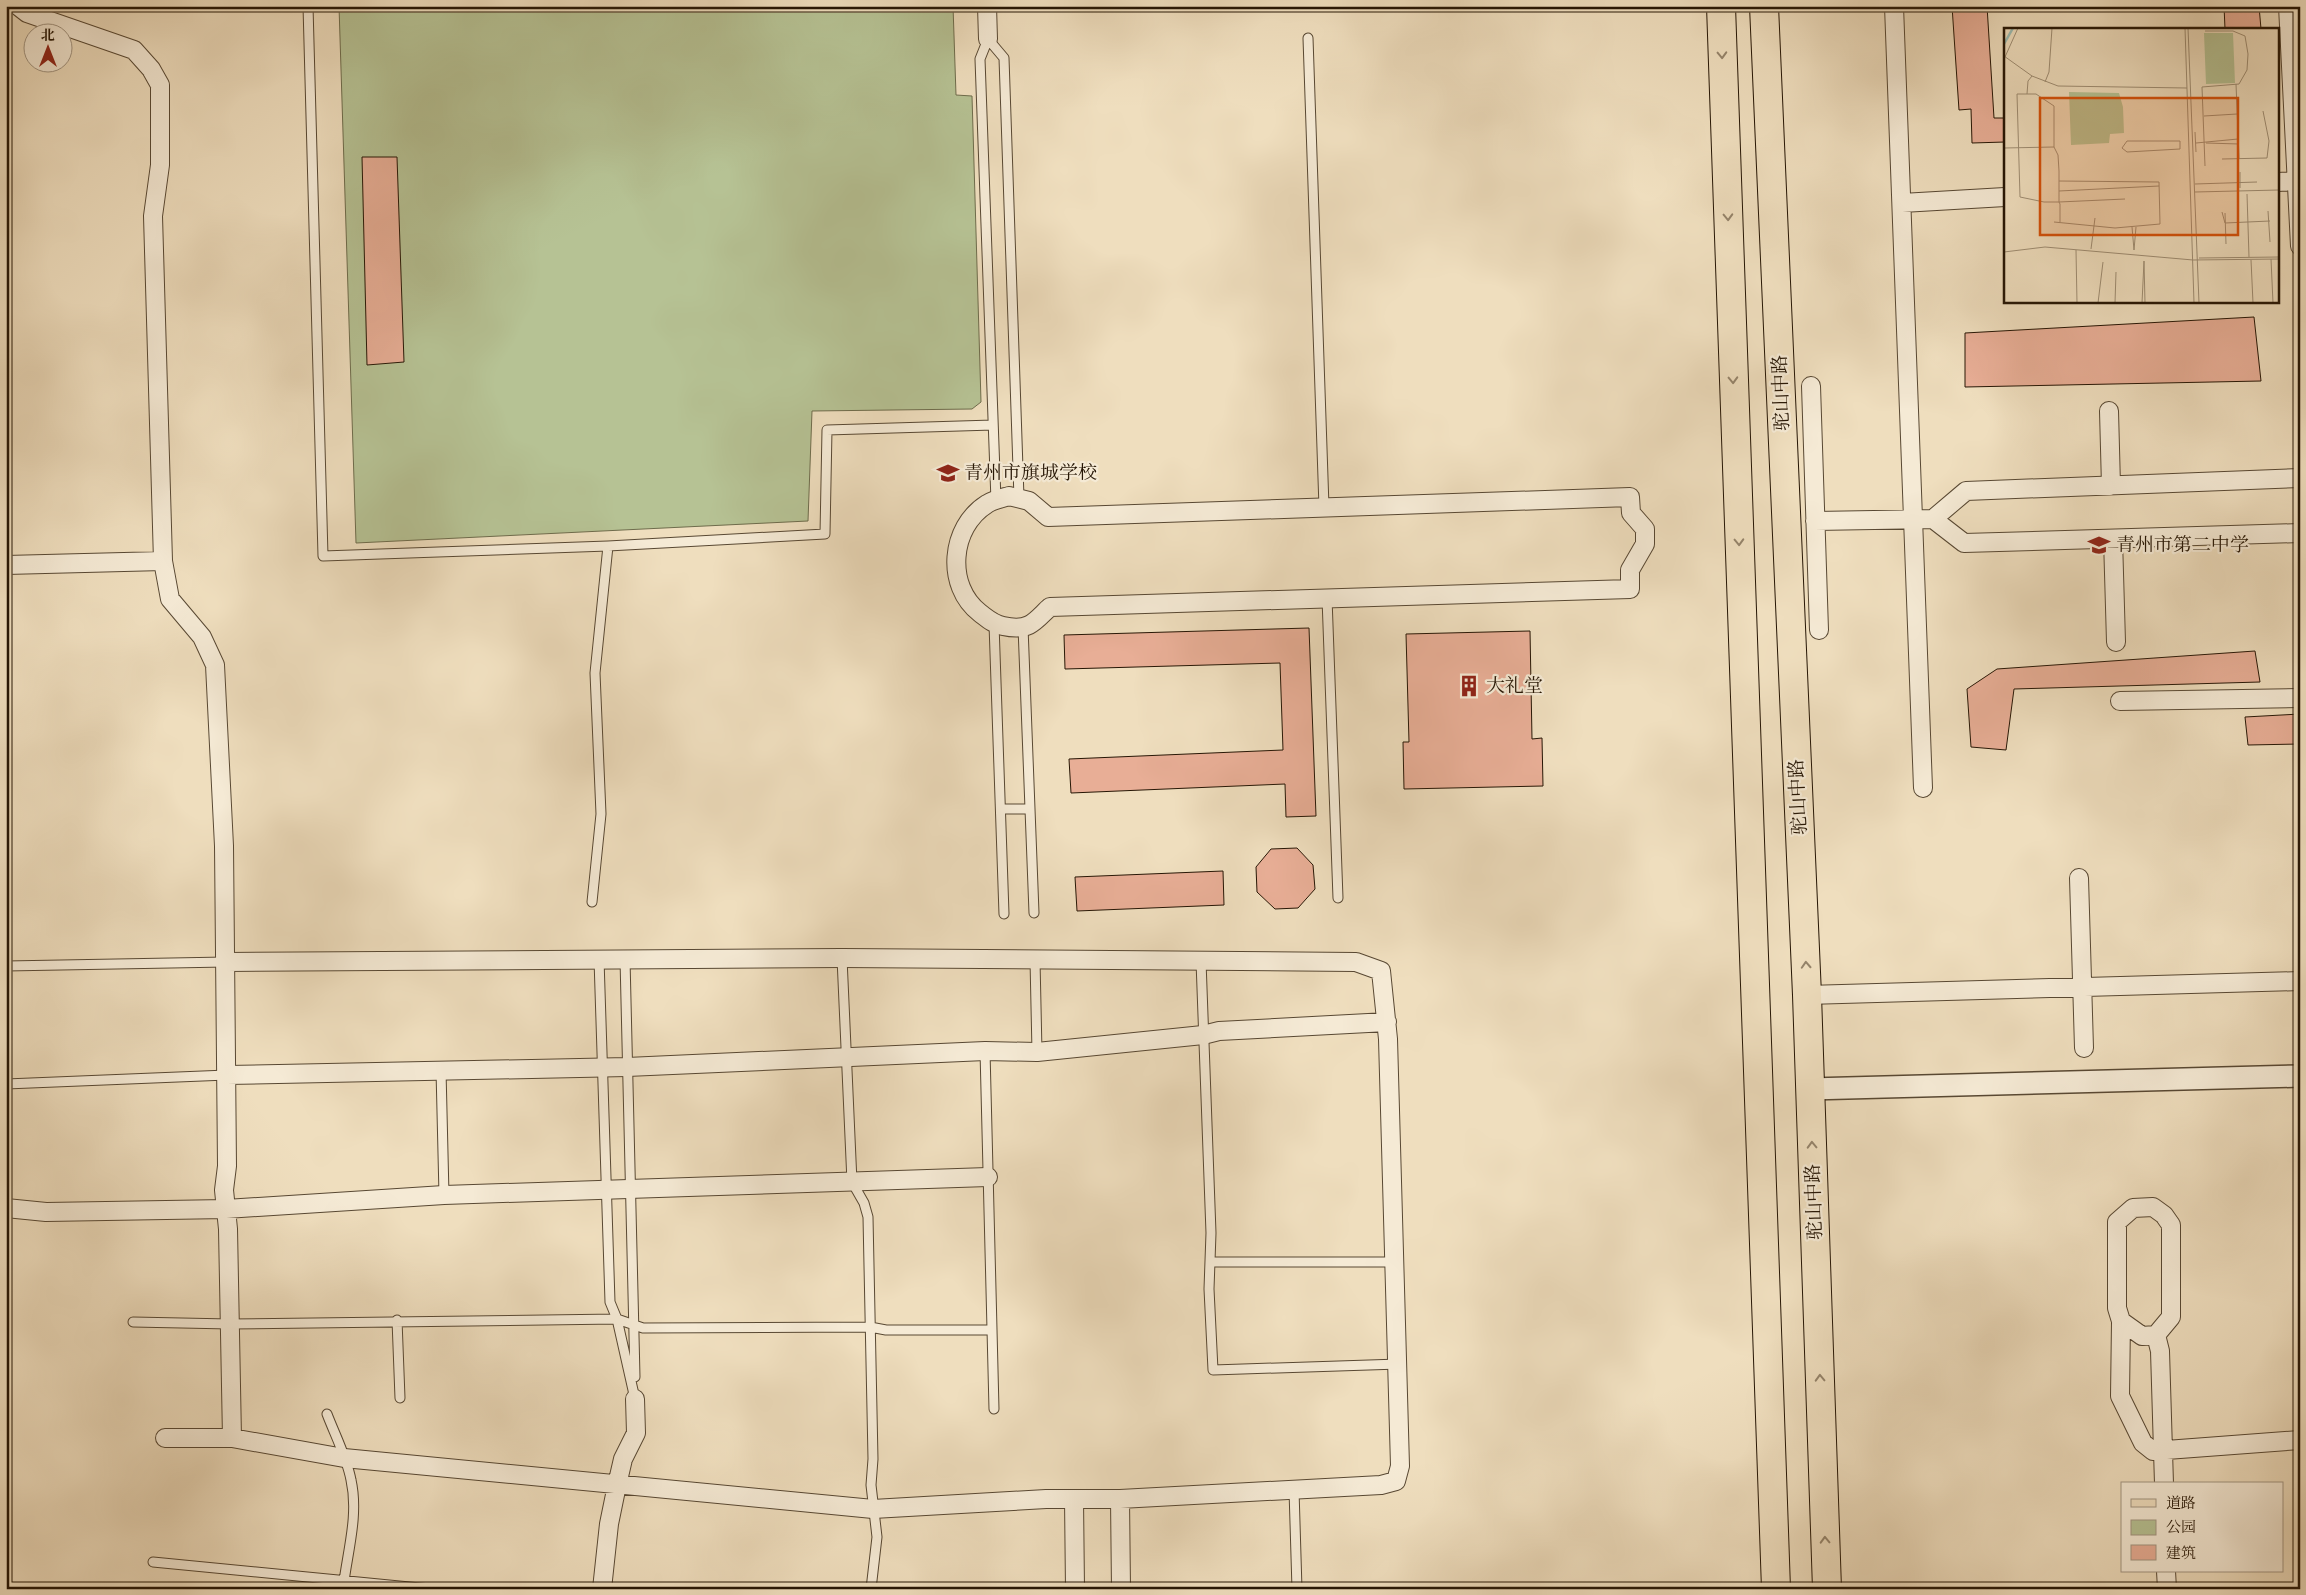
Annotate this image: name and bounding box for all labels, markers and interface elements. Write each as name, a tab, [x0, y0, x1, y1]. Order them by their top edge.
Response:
north arrow	[22, 22, 72, 72]
text: 北	[41, 26, 55, 45]
inset map	[2004, 28, 2278, 302]
one-way arrow	[1717, 51, 1728, 59]
one-way arrow	[1723, 214, 1733, 222]
street label: 驼山中路	[1767, 355, 1795, 431]
one-way arrow	[1728, 376, 1739, 384]
school or university icon: 青州市旗城学校	[935, 460, 961, 486]
place label: 青州市旗城学校	[964, 460, 1097, 486]
school or university icon: 青州市第二中学	[2086, 532, 2112, 558]
place label: 青州市第二中学	[2116, 532, 2249, 558]
one-way arrow	[1734, 538, 1744, 546]
building icon: 大礼堂	[1456, 673, 1482, 699]
place label: 大礼堂	[1486, 673, 1543, 699]
street label: 驼山中路	[1783, 758, 1813, 836]
one-way arrow	[1800, 961, 1811, 969]
one-way arrow	[1807, 1141, 1817, 1149]
street label: 驼山中路	[1800, 1164, 1828, 1240]
one-way arrow	[1814, 1373, 1825, 1381]
legend	[2121, 1482, 2284, 1572]
text: 道路	[2166, 1493, 2196, 1513]
text: 公园	[2166, 1517, 2196, 1537]
one-way arrow	[1820, 1536, 1830, 1544]
text: 建筑	[2166, 1543, 2196, 1563]

